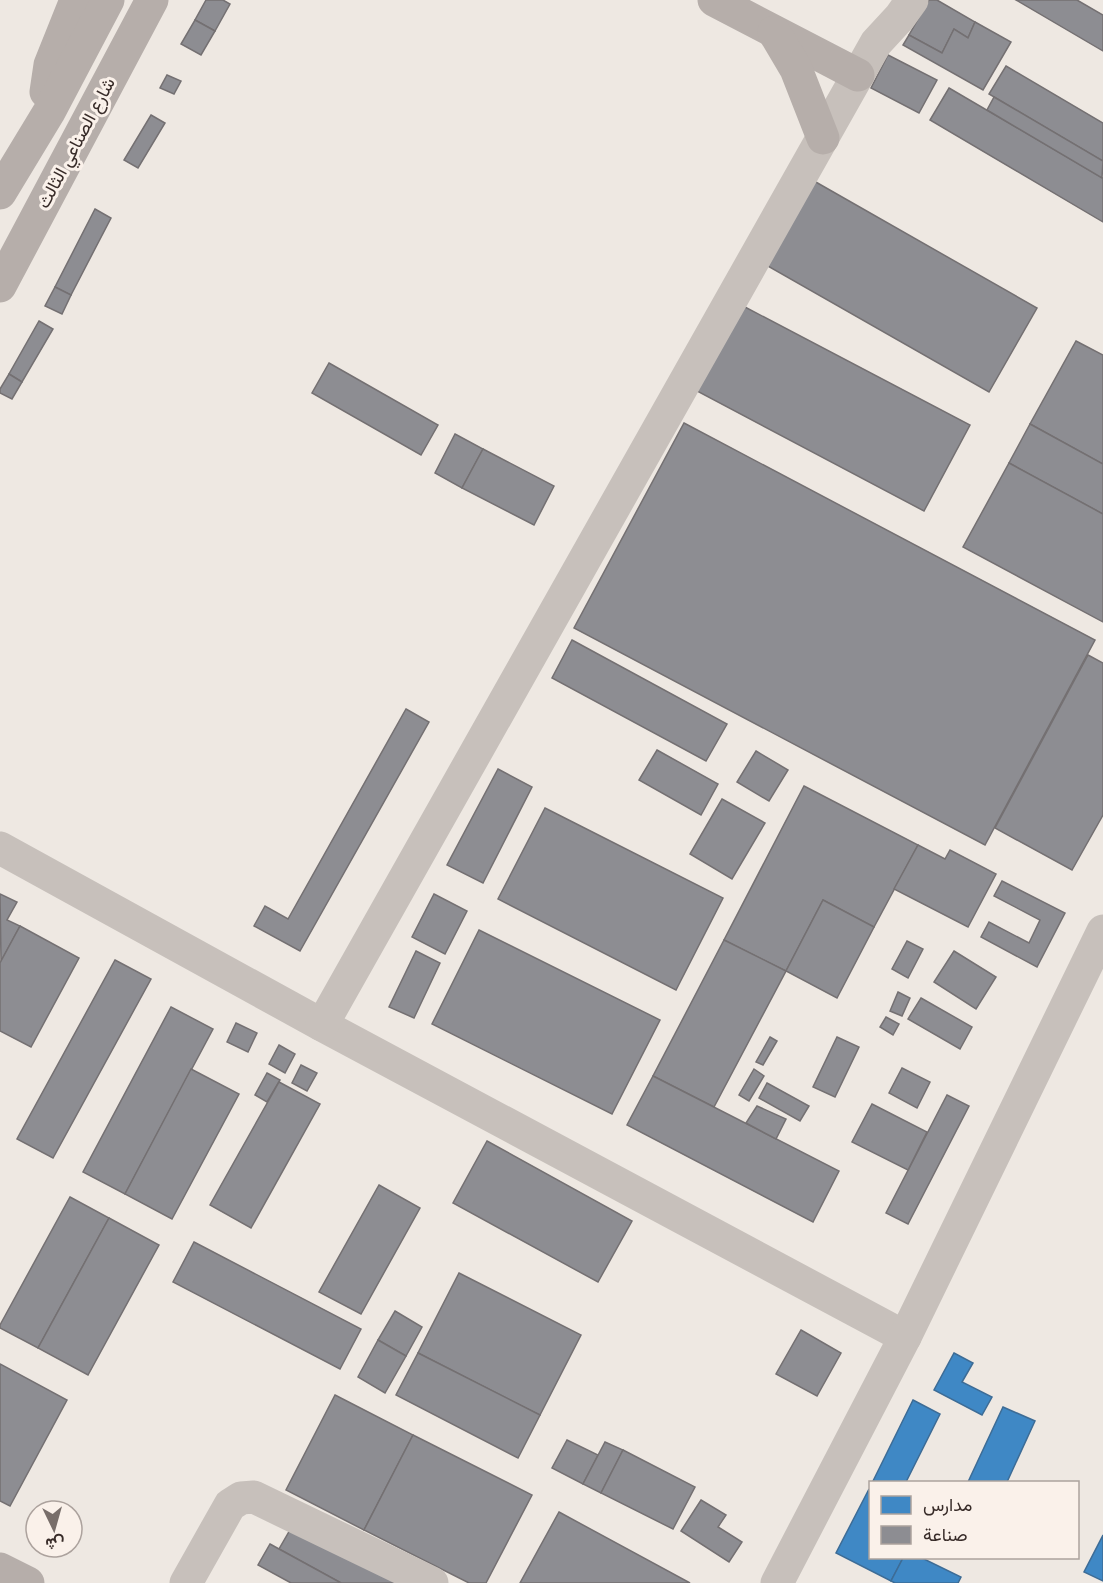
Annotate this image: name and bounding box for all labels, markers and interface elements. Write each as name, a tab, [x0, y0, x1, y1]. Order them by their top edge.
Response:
street label: شارع الصناعي الثالث	[31, 73, 123, 214]
legend	[869, 1481, 1079, 1559]
text: مدارس	[923, 1493, 972, 1516]
north arrow	[24, 1499, 84, 1559]
text: صناعة	[923, 1523, 968, 1546]
text: ش	[45, 1532, 66, 1555]

